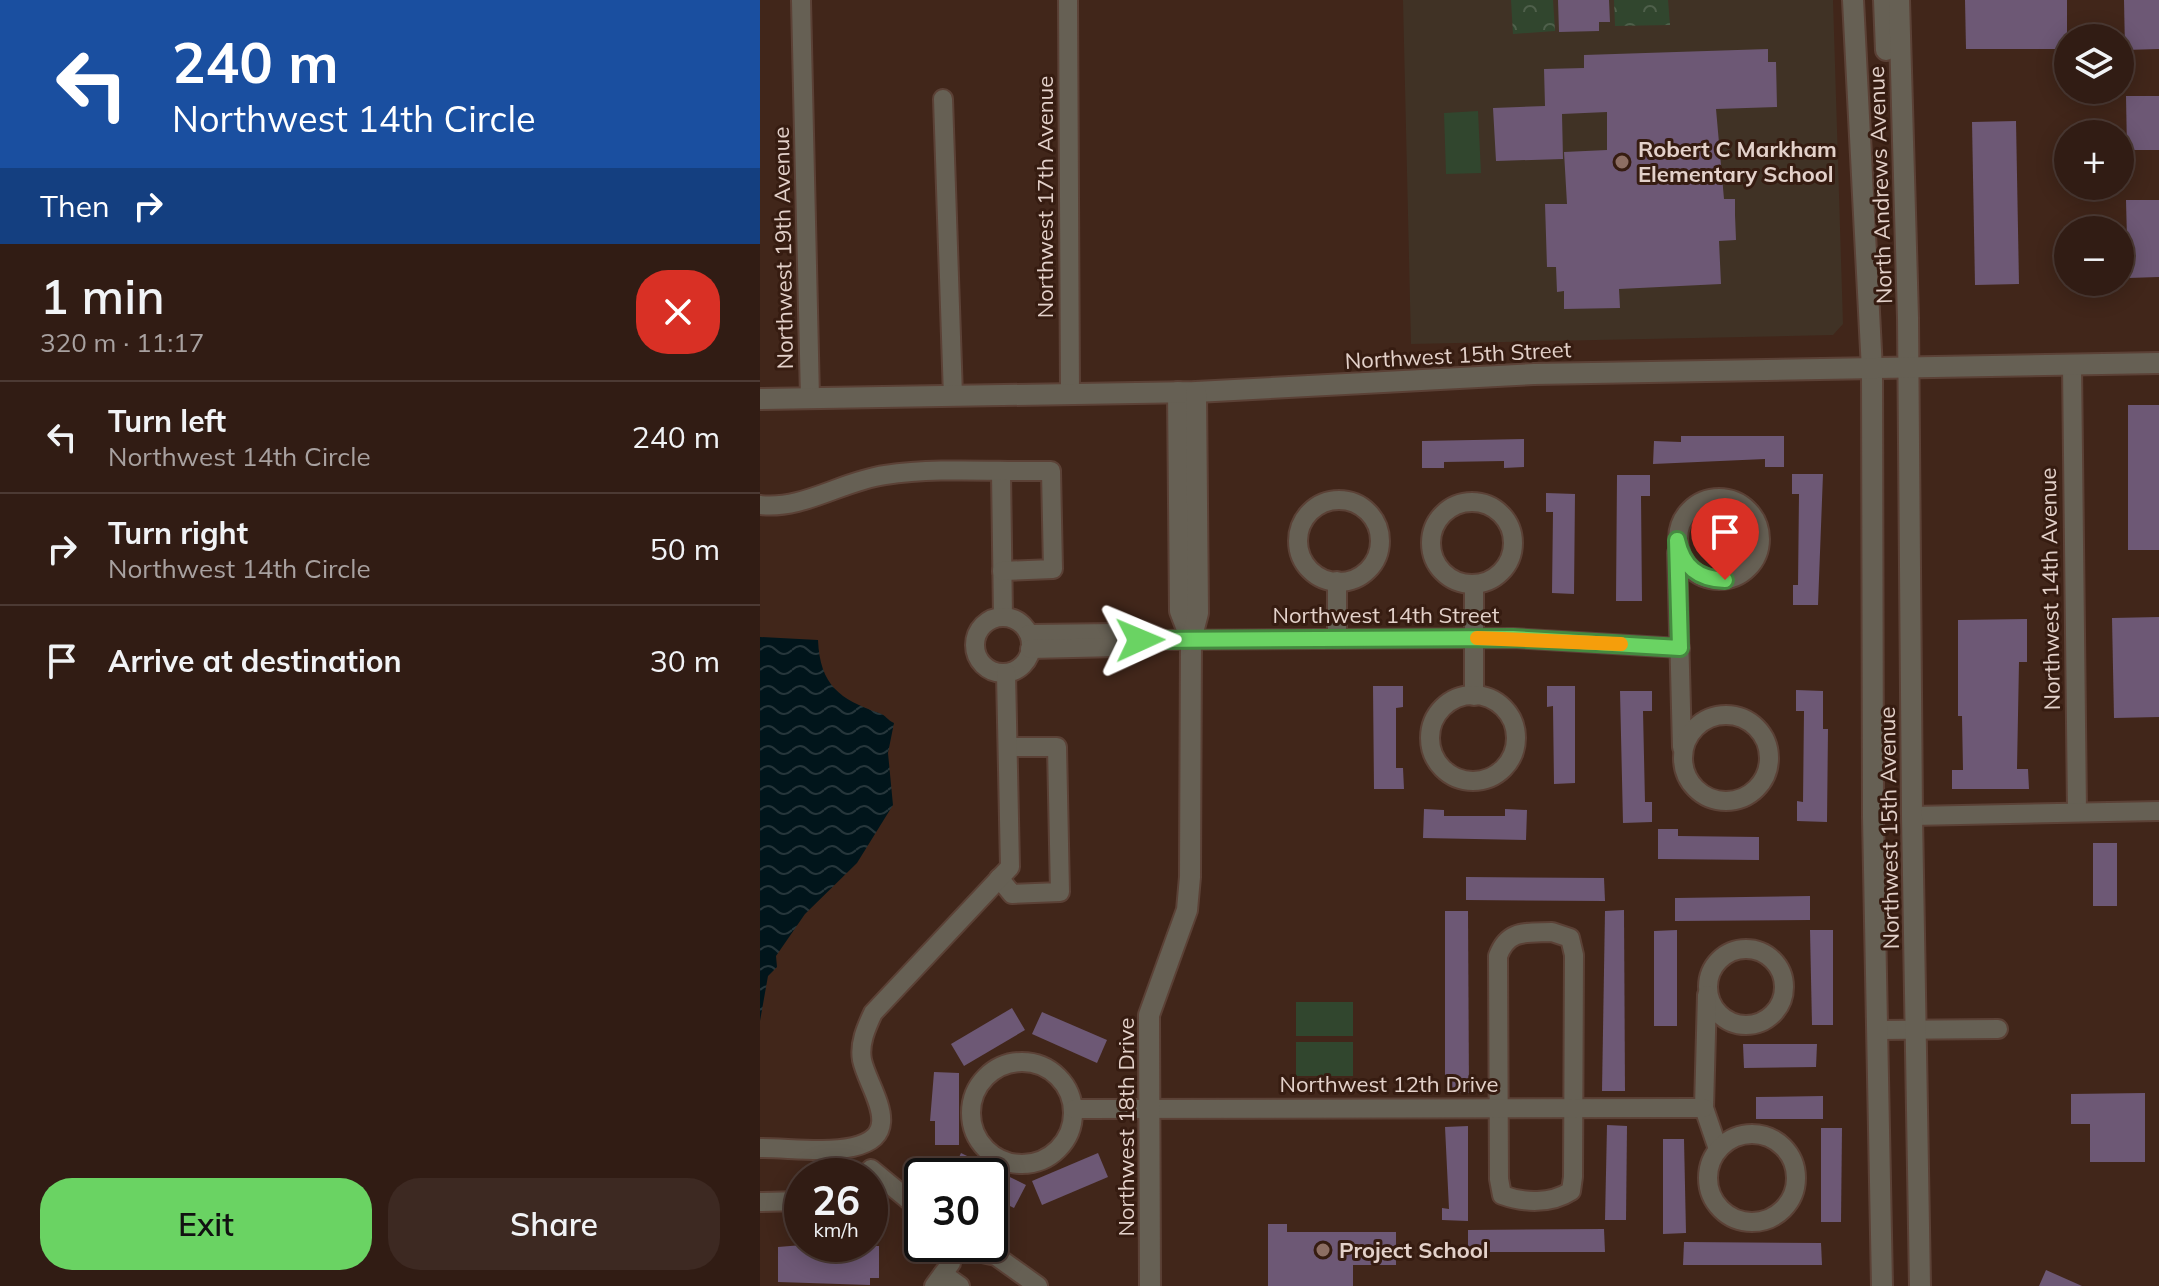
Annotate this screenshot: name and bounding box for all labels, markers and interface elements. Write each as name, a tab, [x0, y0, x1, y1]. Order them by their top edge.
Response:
map controls	[2054, 24, 2134, 296]
button: layers	[2054, 24, 2134, 104]
text: 240 m	[172, 27, 339, 97]
icon: left	[40, 32, 144, 136]
street label: North Andrews Avenue	[1862, 66, 1898, 304]
street label: Northwest 17th Avenue	[1031, 76, 1059, 318]
text: Northwest 14th Circle	[172, 96, 536, 141]
button: +	[2054, 120, 2134, 200]
street label: Northwest 19th Avenue	[767, 126, 799, 370]
place label: Robert C Markham Elementary School	[1638, 135, 1837, 188]
marker: Robert C Markham Elementary School	[1613, 153, 1631, 171]
icon: right	[126, 184, 170, 228]
text: Then	[40, 187, 110, 225]
button: −	[2054, 216, 2134, 296]
text: 1 min	[40, 266, 165, 326]
button: close	[636, 270, 720, 354]
text: 320 m · 11:17	[40, 326, 204, 359]
street label: Northwest 15th Street	[1344, 335, 1572, 375]
text: Turn left	[108, 402, 226, 440]
icon: left	[40, 415, 84, 459]
text: 240 m	[632, 418, 720, 456]
text: Northwest 14th Circle	[108, 440, 371, 473]
street label: Northwest 14th Avenue	[2034, 467, 2066, 711]
pin	[1691, 498, 1759, 580]
icon: arrive	[1703, 510, 1747, 554]
text: Turn right	[108, 514, 248, 552]
icon: right	[40, 527, 84, 571]
text: 50 m	[650, 530, 720, 568]
text: Northwest 14th Circle	[108, 552, 371, 585]
position arrow	[1098, 598, 1182, 682]
street label: Northwest 14th Street	[1273, 601, 1500, 629]
icon: arrive	[40, 639, 84, 683]
text: Arrive at destination	[108, 642, 402, 680]
text: 30 m	[650, 642, 720, 680]
street label: Northwest 15th Avenue	[1873, 706, 1905, 950]
street label: Northwest 18th Drive	[1112, 1017, 1140, 1237]
street label: Northwest 12th Drive	[1279, 1070, 1499, 1098]
speed limit sign: 30	[904, 1158, 1008, 1262]
text: 26	[812, 1175, 860, 1225]
button: Exit	[40, 1178, 372, 1270]
button: Share	[388, 1178, 720, 1270]
text: km/h	[813, 1217, 859, 1242]
place label: Project School	[1339, 1236, 1489, 1264]
marker: Project School	[1314, 1241, 1332, 1259]

